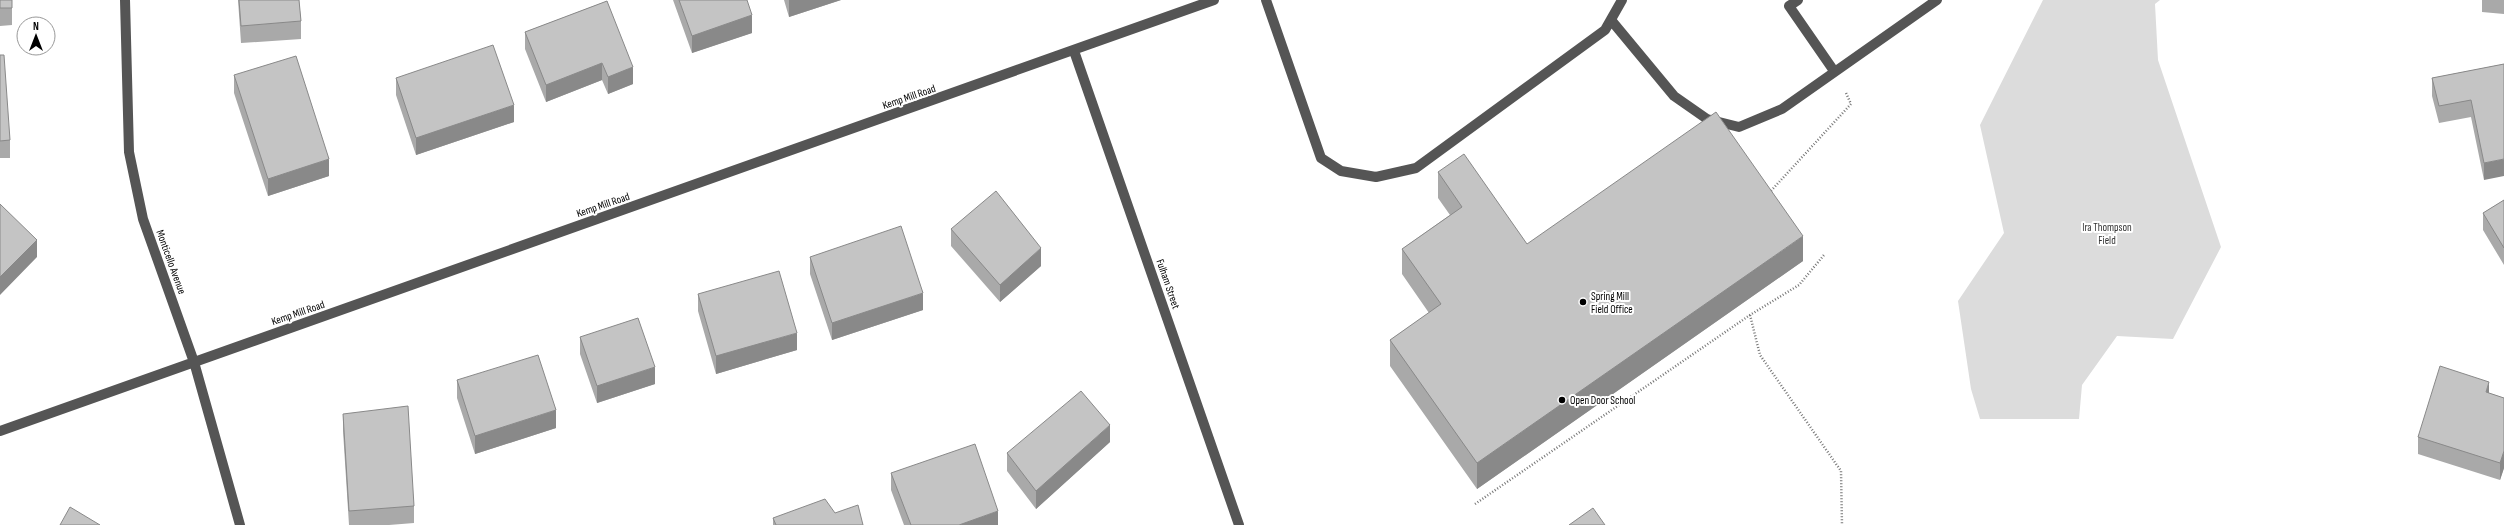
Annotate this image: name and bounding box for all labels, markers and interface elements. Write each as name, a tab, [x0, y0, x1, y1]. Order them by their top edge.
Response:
north arrow	[16, 16, 56, 56]
text: N	[33, 20, 39, 33]
street label: Kemp Mill Road	[881, 82, 938, 112]
street label: Kemp Mill Road	[575, 190, 632, 220]
park label: Ira Thompson Field	[2082, 221, 2132, 247]
street label: Monticello Avenue	[153, 228, 189, 296]
street label: Fulham Street	[1153, 257, 1183, 311]
place label: Spring Mill Field Office	[1591, 290, 1633, 316]
marker: Spring Mill Field Office	[1578, 297, 1588, 307]
street label: Kemp Mill Road	[270, 298, 327, 328]
place label: Open Door School	[1570, 394, 1635, 407]
marker: Open Door School	[1557, 395, 1567, 405]

